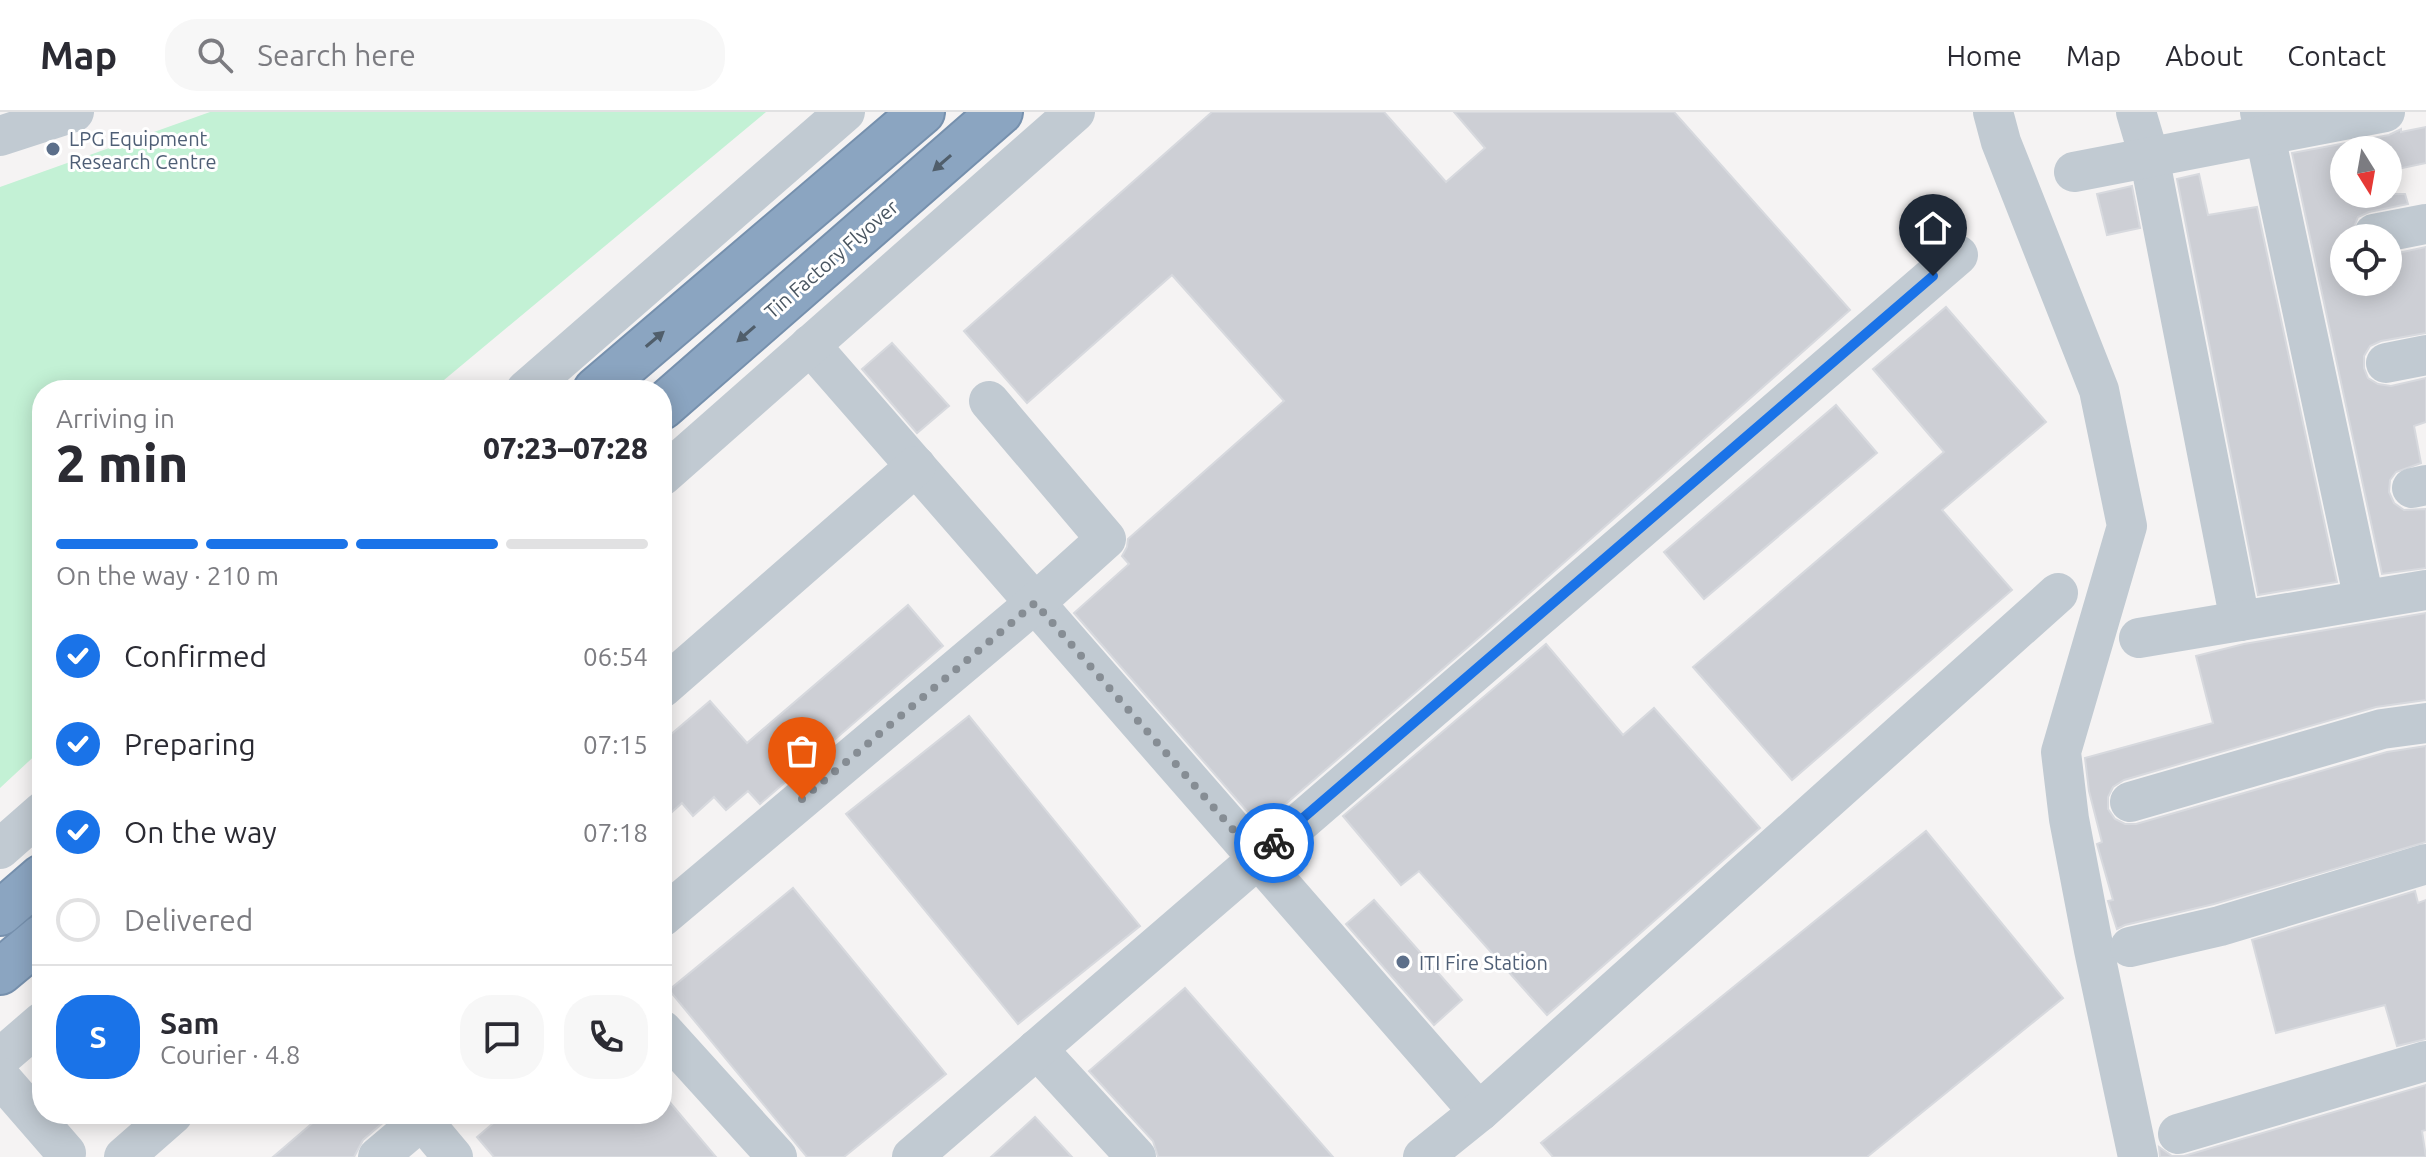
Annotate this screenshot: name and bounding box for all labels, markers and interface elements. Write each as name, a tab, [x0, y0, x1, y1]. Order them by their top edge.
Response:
search box	[165, 19, 725, 91]
icon: search	[193, 33, 237, 77]
text: Map	[40, 34, 117, 76]
text: Search here	[257, 38, 416, 72]
text: Home	[1947, 40, 2022, 71]
text: Map	[2066, 40, 2121, 71]
text: About	[2165, 40, 2243, 71]
text: Contact	[2287, 40, 2386, 71]
place label: LPG Equipment Research Centre	[69, 127, 216, 173]
north arrow	[2330, 136, 2402, 208]
map controls	[2330, 136, 2402, 296]
marker: LPG Equipment Research Centre	[44, 140, 62, 158]
one-way arrow	[932, 154, 952, 171]
pin	[1899, 194, 1967, 276]
street label: Tin Factory Flyover	[760, 195, 903, 323]
icon: home	[1911, 206, 1955, 250]
button: locate	[2330, 224, 2402, 296]
one-way arrow	[736, 325, 756, 342]
one-way arrow	[645, 331, 665, 348]
text: Arriving in	[56, 404, 175, 433]
text: 07:23–07:28	[483, 431, 648, 465]
text: 2 min	[56, 434, 188, 492]
text: On the way · 210 m	[56, 561, 279, 590]
icon: check	[56, 634, 100, 678]
text: Confirmed	[124, 639, 267, 673]
text: 06:54	[583, 642, 648, 671]
pin	[768, 717, 836, 799]
icon: check	[56, 722, 100, 766]
text: Preparing	[124, 727, 256, 761]
icon: bag	[780, 729, 824, 773]
text: 07:15	[583, 730, 648, 759]
courier	[1234, 803, 1314, 883]
icon: check	[56, 810, 100, 854]
text: On the way	[124, 815, 277, 849]
text: 07:18	[583, 818, 648, 847]
icon: bike	[1252, 821, 1296, 865]
text: Delivered	[124, 903, 253, 937]
place label: ITI Fire Station	[1419, 951, 1548, 974]
marker: ITI Fire Station	[1394, 953, 1412, 971]
button: chat	[460, 995, 544, 1079]
button: phone	[564, 995, 648, 1079]
text: Sam	[160, 1006, 219, 1040]
text: S	[89, 1020, 107, 1054]
text: Courier · 4.8	[160, 1040, 300, 1069]

